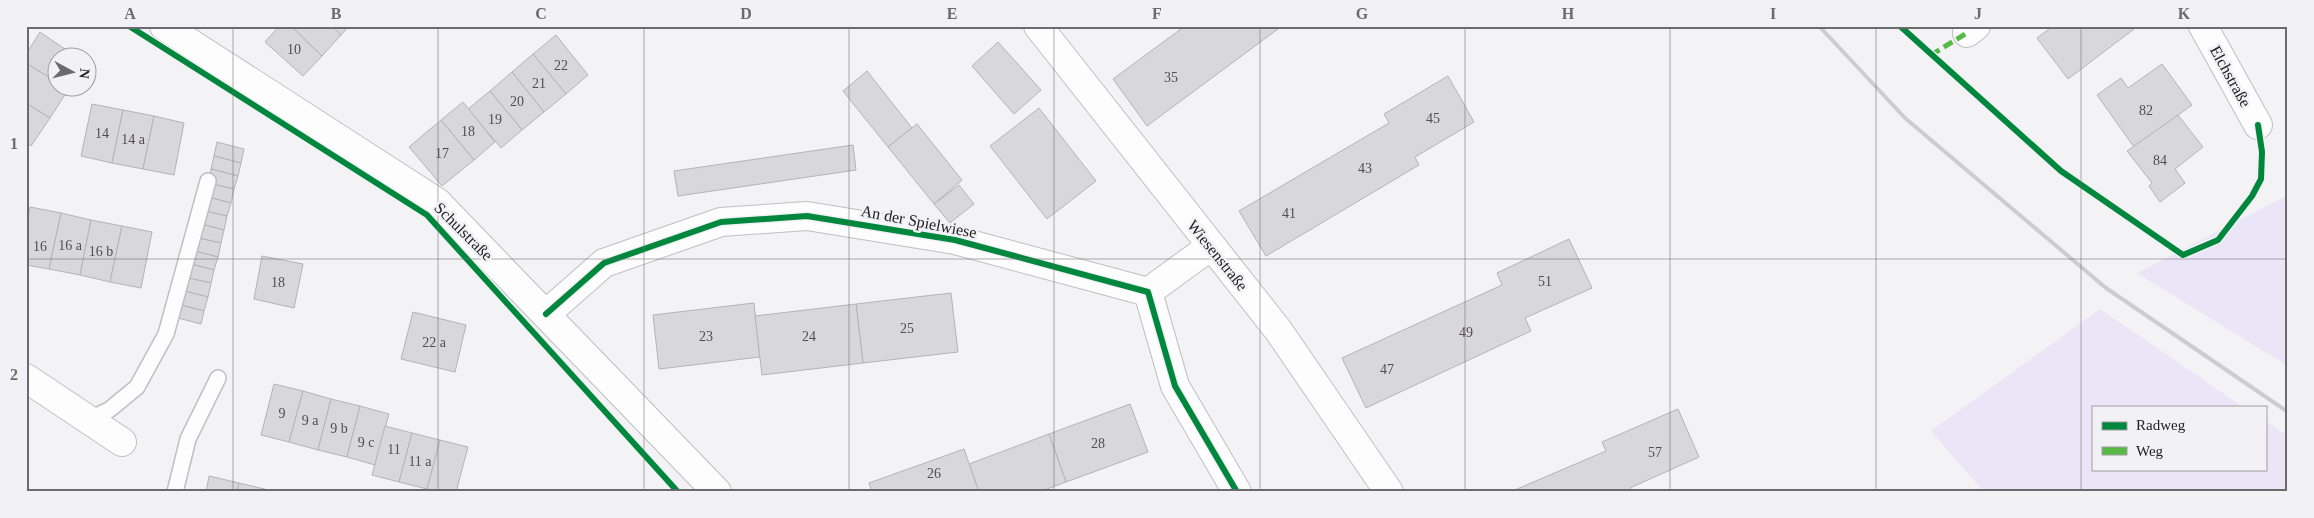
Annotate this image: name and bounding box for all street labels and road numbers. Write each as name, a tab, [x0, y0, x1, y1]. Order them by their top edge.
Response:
street label: Elchstraße	[2207, 43, 2254, 110]
street label: Schulstraße	[431, 199, 496, 264]
street label: An der Spielwiese	[860, 202, 978, 242]
street label: Wiesenstraße	[1184, 217, 1251, 294]

